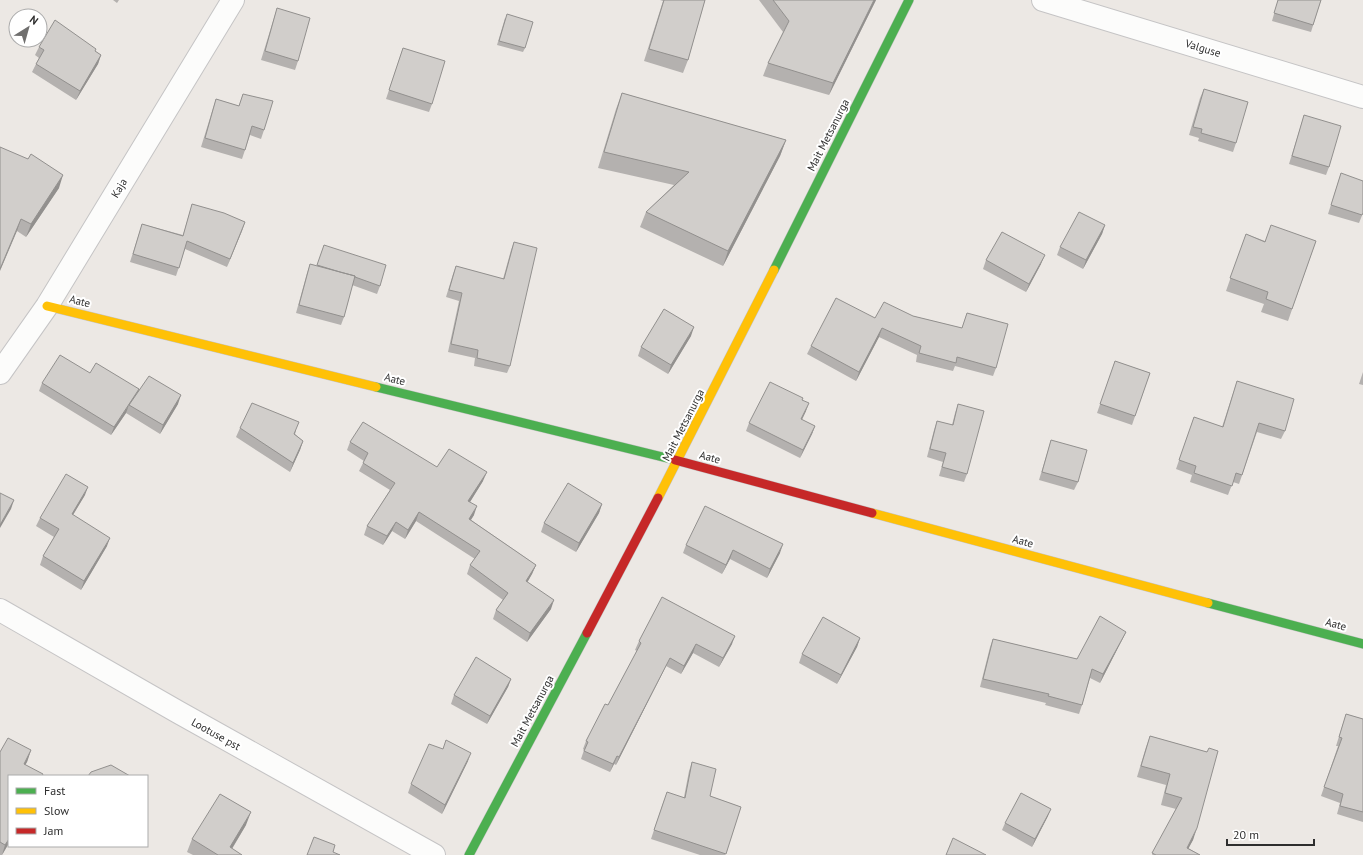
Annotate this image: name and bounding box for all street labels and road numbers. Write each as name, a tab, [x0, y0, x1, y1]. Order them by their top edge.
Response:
street label: Valguse	[1183, 36, 1223, 60]
street label: Mait Metsanurga	[804, 97, 852, 173]
street label: Kaja	[108, 176, 130, 200]
street label: Aate	[68, 292, 92, 310]
street label: Aate	[383, 370, 407, 388]
street label: Mait Metsanurga	[659, 387, 707, 463]
street label: Aate	[698, 448, 722, 467]
street label: Aate	[1011, 532, 1035, 551]
street label: Aate	[1324, 615, 1348, 634]
street label: Mait Metsanurga	[507, 673, 557, 749]
street label: Lootuse pst	[189, 715, 243, 753]

